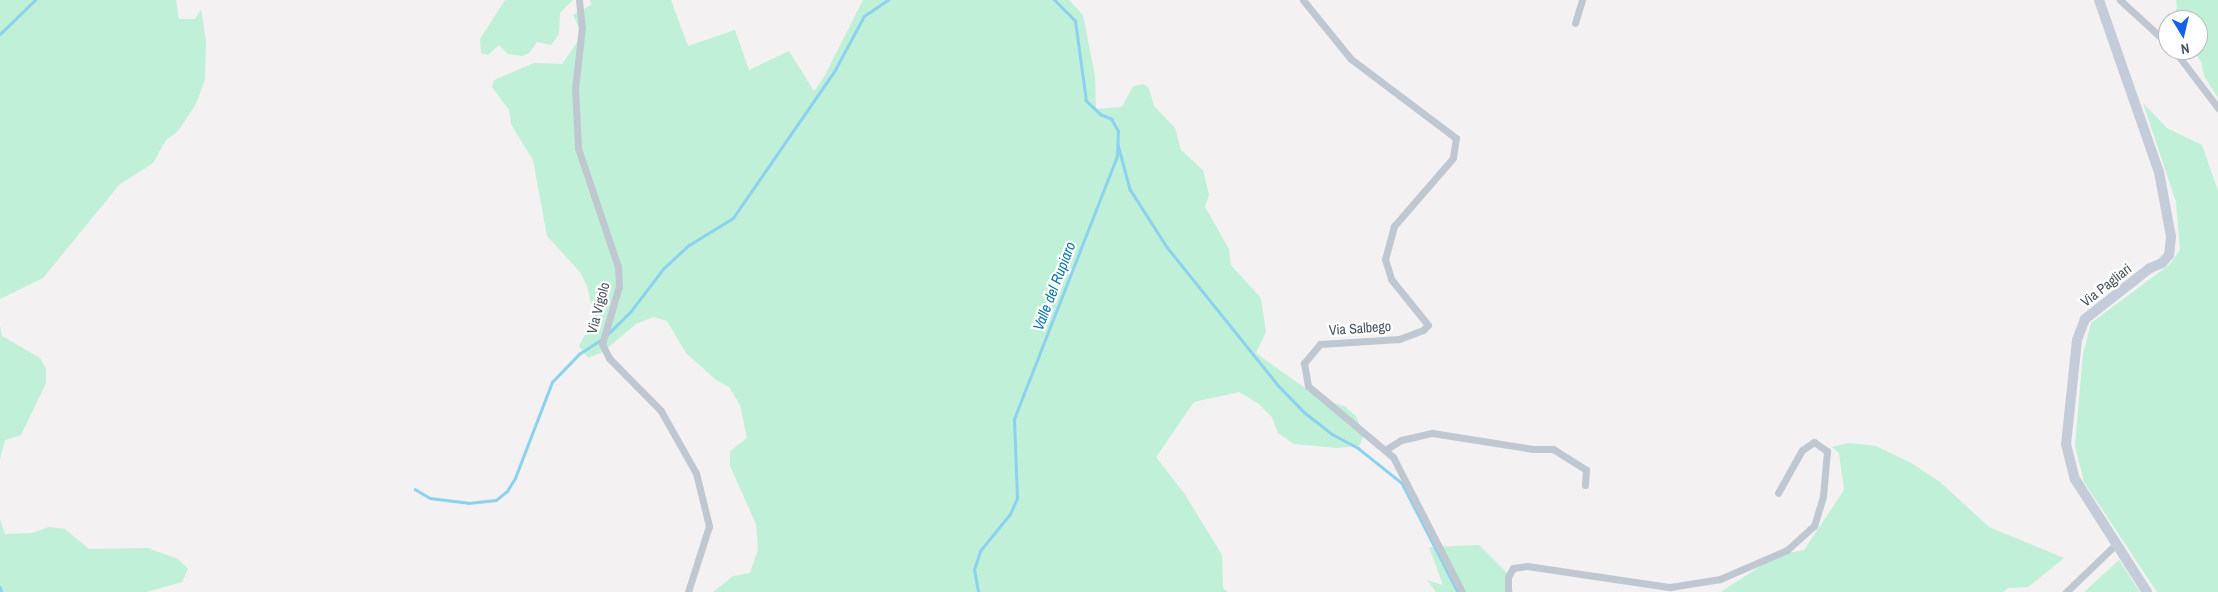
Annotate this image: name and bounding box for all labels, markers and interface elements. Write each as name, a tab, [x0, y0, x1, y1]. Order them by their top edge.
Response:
north arrow	[2158, 10, 2208, 60]
text: N	[2180, 39, 2191, 58]
water label: Valle del Rupiaro	[1029, 239, 1079, 333]
street label: Via Pagliari	[2077, 260, 2135, 310]
street label: Via Vigolo	[583, 280, 613, 336]
street label: Via Salbego	[1328, 317, 1392, 339]

